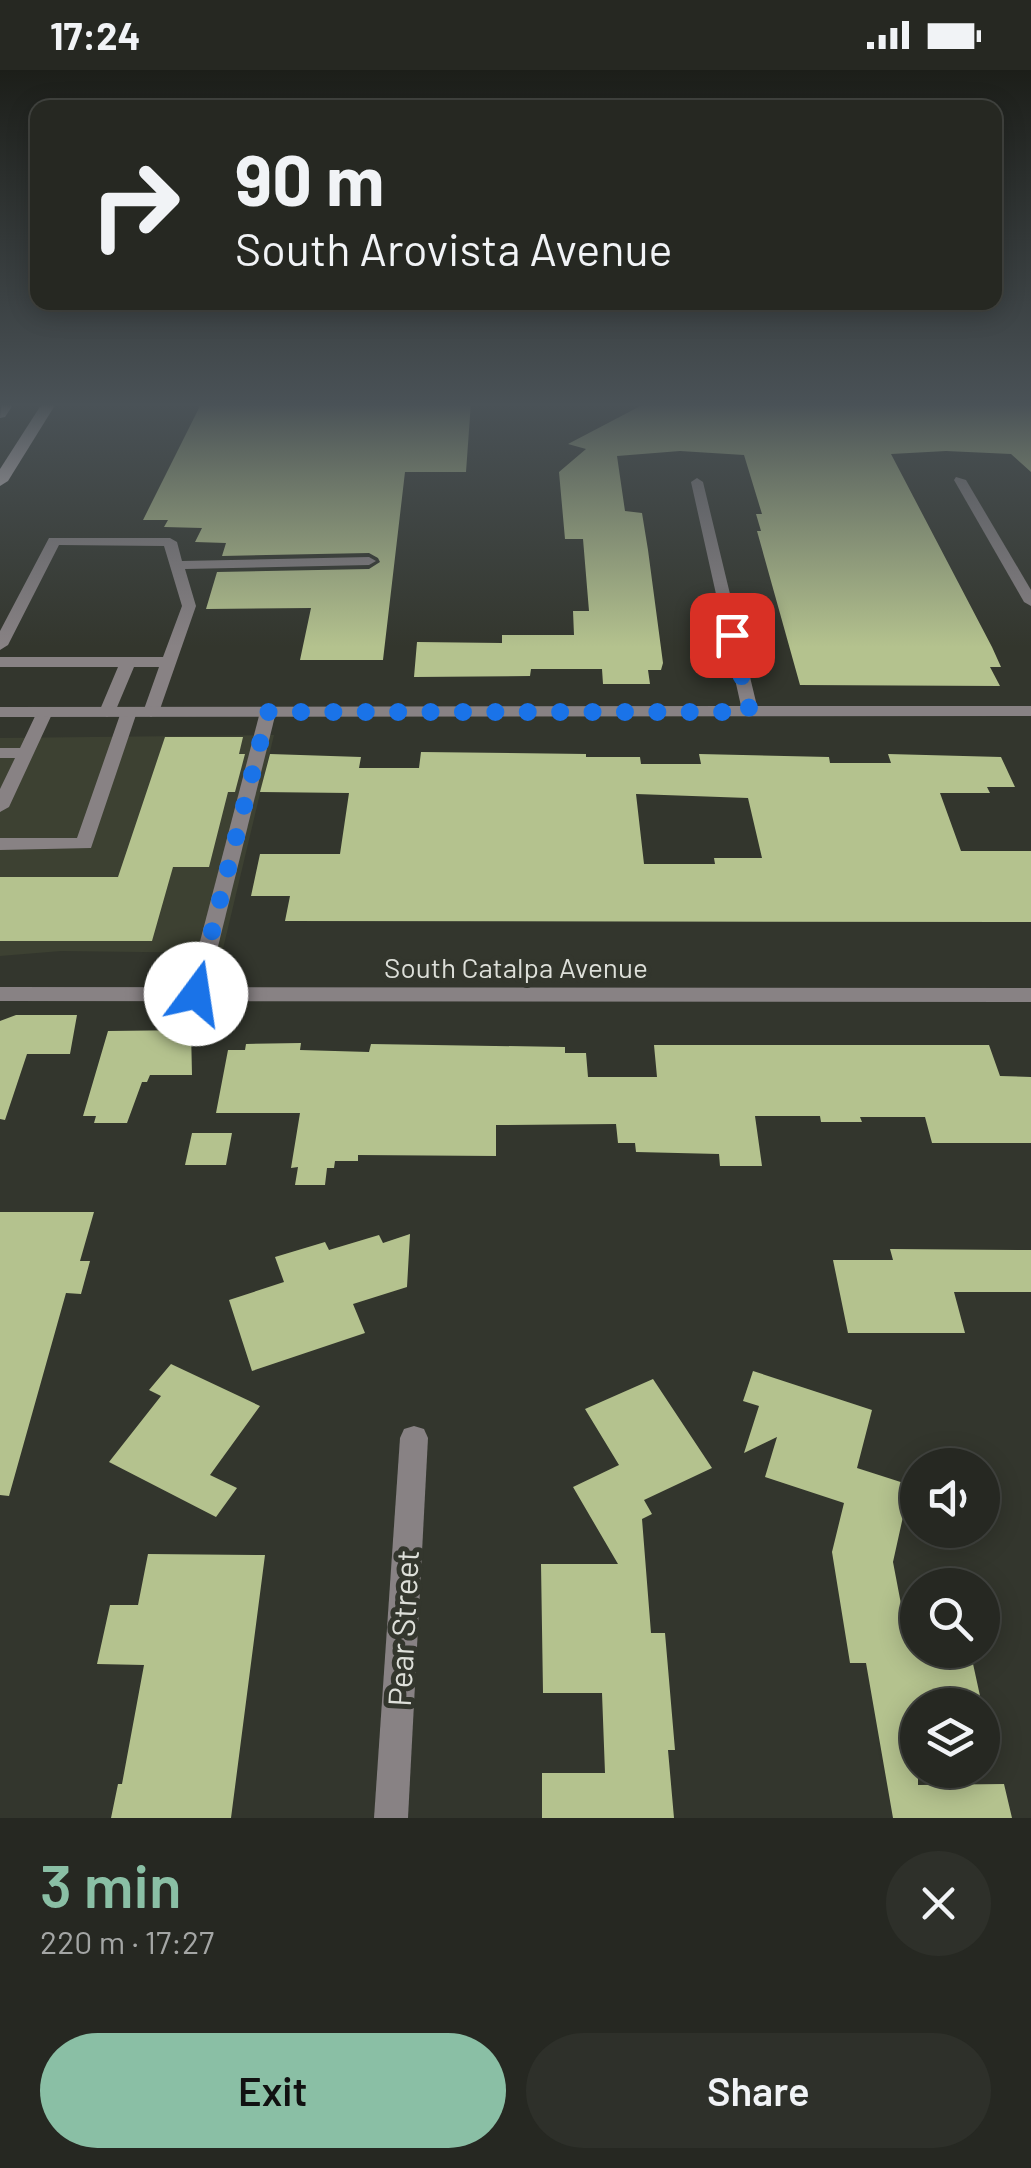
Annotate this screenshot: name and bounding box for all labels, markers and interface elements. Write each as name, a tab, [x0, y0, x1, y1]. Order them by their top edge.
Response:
text: 17:24	[50, 12, 140, 58]
text: 90 m	[235, 136, 385, 220]
icon: right	[70, 140, 200, 270]
text: South Arovista Avenue	[235, 221, 673, 275]
pin	[690, 593, 775, 678]
icon: arrive	[705, 608, 760, 663]
position arrow	[144, 942, 248, 1046]
street label: South Catalpa Avenue	[384, 950, 648, 984]
map controls	[900, 1448, 1000, 1788]
button: sound	[900, 1448, 1000, 1548]
street label: Pear Street	[379, 1549, 425, 1707]
button: search	[900, 1568, 1000, 1668]
button: layers	[900, 1688, 1000, 1788]
text: 3 min	[40, 1848, 182, 1920]
button: close	[886, 1851, 991, 1956]
text: 220 m · 17:27	[40, 1922, 214, 1960]
button: Exit	[40, 2033, 506, 2148]
button: Share	[526, 2033, 991, 2148]

